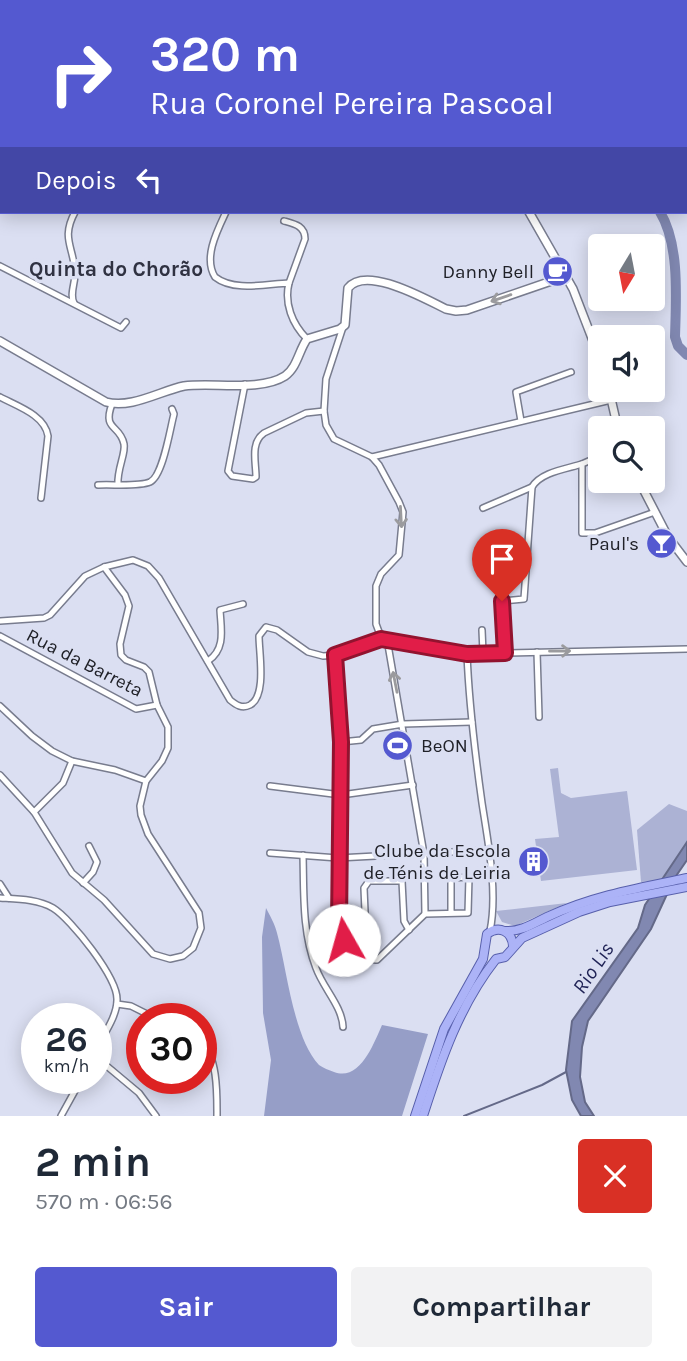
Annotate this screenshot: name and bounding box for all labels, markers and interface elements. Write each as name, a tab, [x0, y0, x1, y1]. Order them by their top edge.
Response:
text: 320 m	[150, 26, 300, 83]
icon: right	[35, 28, 126, 119]
text: Rua Coronel Pereira Pascoal	[150, 85, 554, 122]
icon: left	[130, 161, 168, 199]
text: Depois	[35, 165, 116, 196]
north arrow	[588, 234, 665, 312]
map controls	[588, 234, 665, 493]
cafe icon: Danny Bell	[540, 254, 574, 288]
district label: Quinta do Chorão	[29, 257, 203, 281]
place label: Danny Bell	[443, 261, 534, 283]
one-way arrow	[491, 293, 513, 305]
button: sound	[588, 325, 665, 402]
button: search	[588, 416, 665, 493]
one-way arrow	[395, 505, 408, 528]
bar icon: Paul's	[645, 526, 679, 560]
pin	[472, 529, 532, 601]
place label: Paul's	[589, 533, 639, 555]
icon: arrive	[483, 540, 521, 578]
street label: Rua da Barreta	[23, 624, 146, 702]
one-way arrow	[548, 645, 571, 658]
one-way arrow	[388, 671, 401, 694]
sports icon: BeON	[381, 728, 415, 762]
place label: BeON	[421, 735, 468, 757]
place label: Clube da Escola de Ténis de Leiria	[363, 840, 511, 884]
building icon: Clube da Escola de Ténis de Leiria	[517, 844, 551, 878]
position arrow	[307, 903, 381, 977]
water label: Rio Lis	[567, 938, 619, 998]
speed limit sign: 30	[126, 1003, 217, 1094]
text: 26	[45, 1019, 88, 1060]
text: km/h	[44, 1055, 89, 1077]
text: 2 min	[35, 1137, 151, 1187]
button: close	[578, 1139, 652, 1213]
text: 570 m · 06:56	[35, 1188, 173, 1215]
button: Sair	[35, 1267, 337, 1347]
button: Compartilhar	[351, 1267, 652, 1347]

